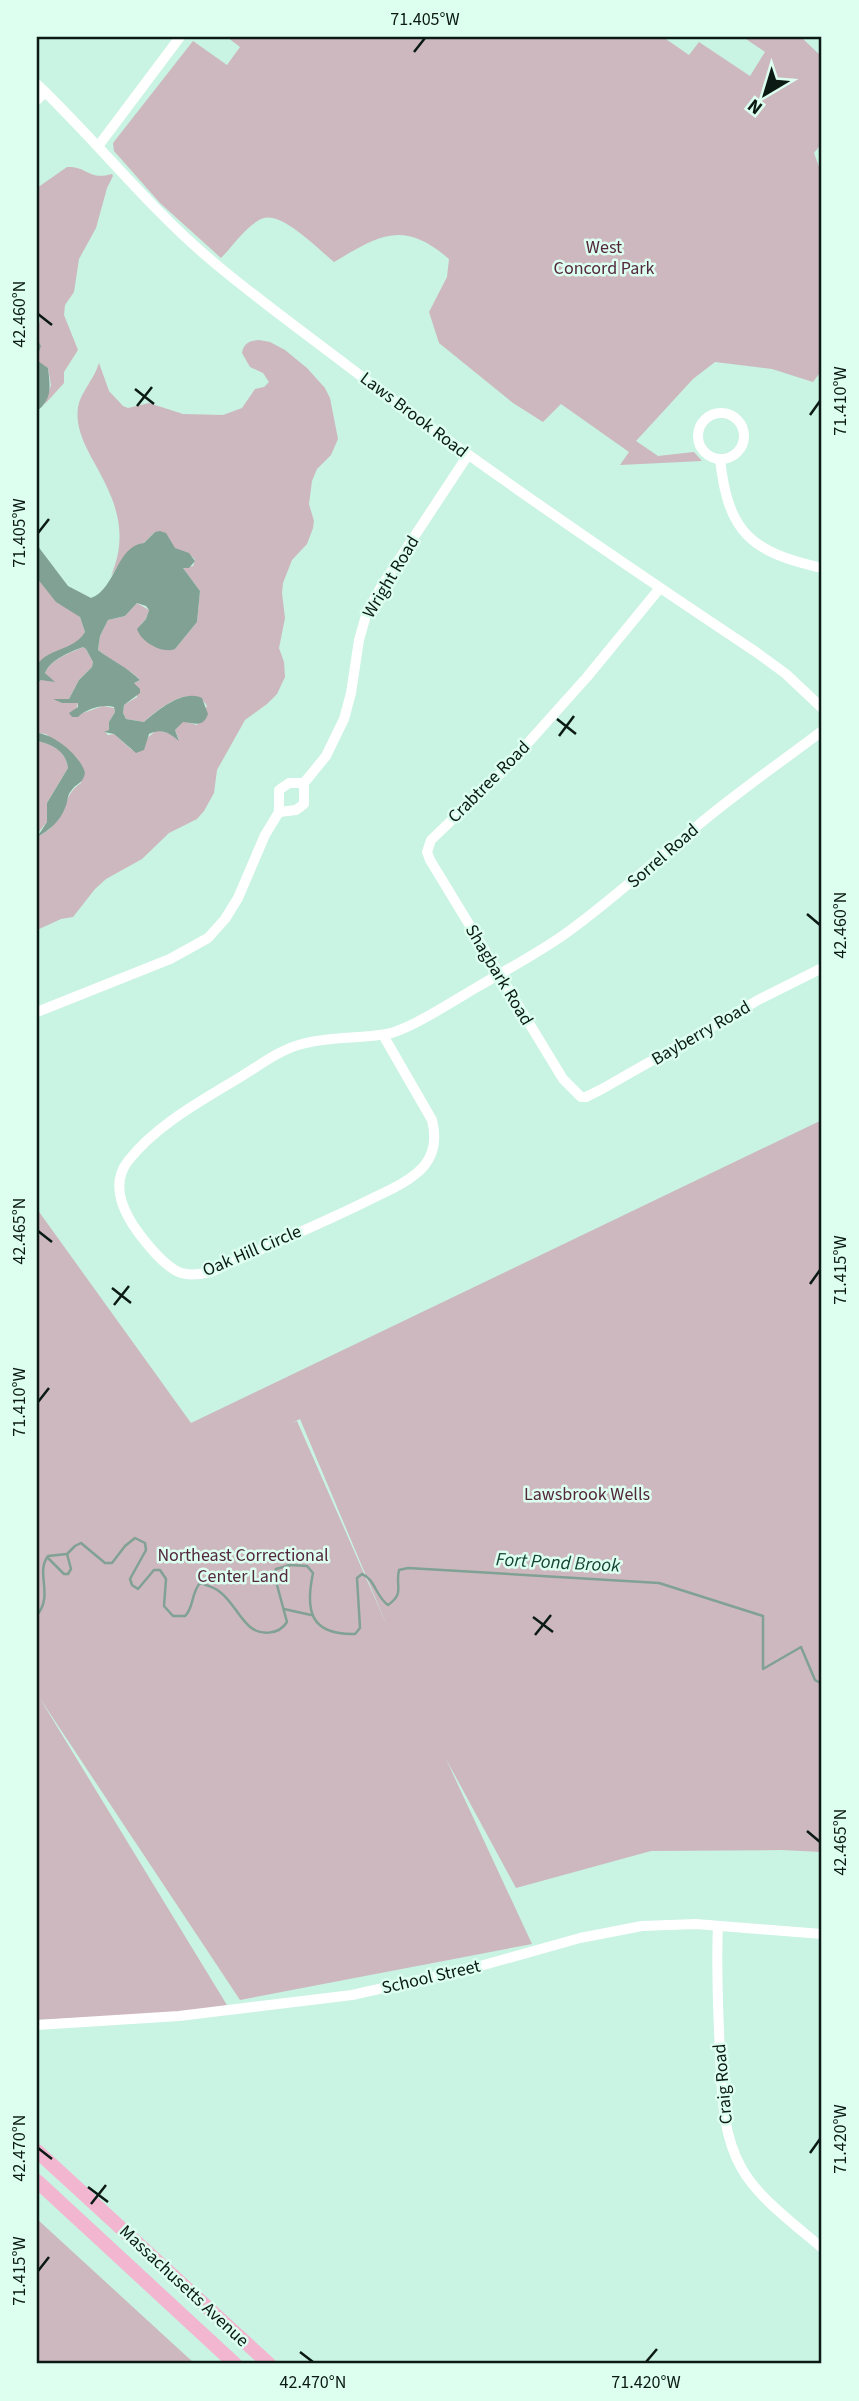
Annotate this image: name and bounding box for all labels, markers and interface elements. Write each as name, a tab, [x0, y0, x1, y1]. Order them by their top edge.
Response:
text: 71.405°W	[390, 7, 460, 32]
north arrow	[730, 60, 800, 130]
text: N	[742, 92, 769, 121]
park label: West Concord Park	[554, 235, 654, 281]
text: 42.460°N	[7, 281, 32, 347]
street label: Laws Brook Road	[355, 366, 473, 464]
text: 71.410°W	[828, 366, 853, 436]
text: 71.405°W	[7, 498, 32, 568]
street label: Wright Road	[357, 531, 425, 623]
street label: Crabtree Road	[442, 735, 536, 829]
street label: Sorrel Road	[622, 818, 704, 894]
text: 42.460°N	[828, 892, 853, 958]
street label: Shagbark Road	[459, 920, 539, 1030]
street label: Bayberry Road	[647, 995, 755, 1071]
text: 42.465°N	[7, 1198, 32, 1264]
street label: Oak Hill Circle	[199, 1219, 305, 1283]
text: 71.415°W	[828, 1235, 853, 1305]
text: 71.410°W	[7, 1367, 32, 1437]
park label: Lawsbrook Wells	[524, 1482, 650, 1507]
park label: Northeast Correctional Center Land	[157, 1543, 329, 1589]
water label: Fort Pond Brook	[495, 1546, 622, 1580]
text: 42.465°N	[828, 1809, 853, 1875]
street label: School Street	[379, 1954, 483, 2000]
street label: Craig Road	[707, 2043, 739, 2125]
text: 71.420°W	[828, 2104, 853, 2174]
text: 42.470°N	[7, 2115, 32, 2181]
street label: Massachusetts Avenue	[114, 2219, 254, 2353]
text: 71.415°W	[7, 2236, 32, 2306]
text: 42.470°N	[280, 2370, 346, 2395]
text: 71.420°W	[611, 2370, 681, 2395]

